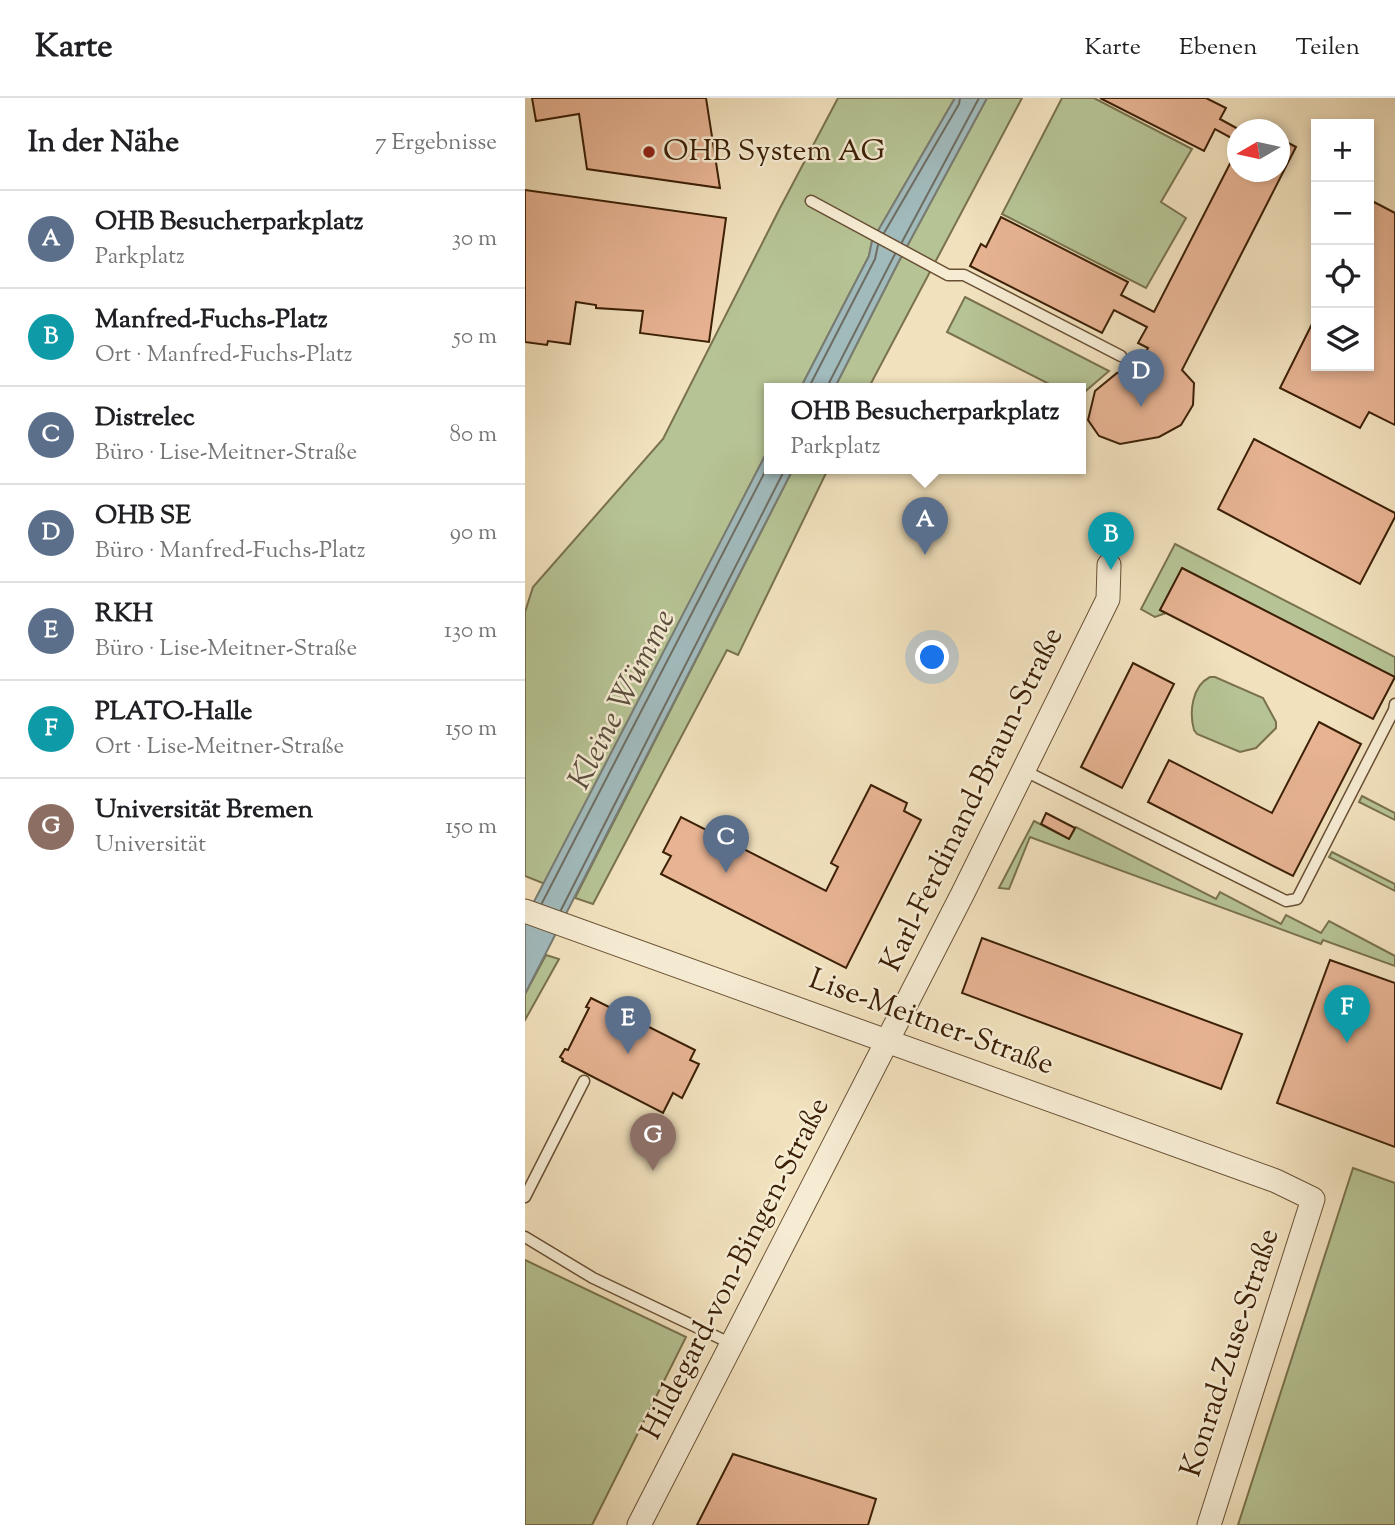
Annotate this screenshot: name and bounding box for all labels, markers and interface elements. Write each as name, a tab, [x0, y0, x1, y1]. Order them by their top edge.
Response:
text: Karte	[35, 24, 113, 72]
text: Karte	[1084, 31, 1141, 65]
text: Ebenen	[1179, 31, 1257, 65]
text: Teilen	[1295, 31, 1360, 65]
north arrow	[1227, 119, 1290, 182]
map controls	[1311, 119, 1374, 371]
button: +	[1311, 119, 1374, 182]
text: In der Nähe	[28, 122, 179, 165]
text: 7 Ergebnisse	[375, 127, 497, 160]
place label: OHB System AG	[663, 131, 885, 174]
marker: OHB System AG	[641, 144, 657, 160]
button: −	[1311, 182, 1374, 245]
text: OHB Besucherparkplatz	[95, 204, 363, 241]
text: A	[42, 223, 60, 256]
text: 30 m	[452, 223, 497, 256]
text: Parkplatz	[95, 241, 185, 274]
button: locate	[1311, 245, 1374, 308]
text: Manfred-Fuchs-Platz	[95, 302, 328, 339]
button: layers	[1311, 308, 1374, 371]
text: B	[44, 321, 58, 354]
text: 50 m	[453, 321, 497, 354]
text: Ort · Manfred-Fuchs-Platz	[95, 339, 353, 372]
pin: D	[1118, 349, 1164, 407]
popup	[764, 383, 1086, 474]
text: OHB Besucherparkplatz	[791, 394, 1059, 431]
text: Distrelec	[95, 400, 195, 437]
text: C	[42, 419, 60, 452]
text: 80 m	[449, 419, 497, 452]
text: Parkplatz	[791, 431, 881, 464]
text: Büro · Lise-Meitner-Straße	[95, 437, 357, 470]
pin: A	[902, 497, 948, 555]
text: OHB SE	[95, 498, 191, 535]
pin: B	[1088, 512, 1134, 570]
text: D	[42, 517, 60, 550]
text: 90 m	[450, 517, 497, 550]
text: Büro · Manfred-Fuchs-Platz	[95, 535, 365, 568]
text: RKH	[95, 596, 153, 633]
water label: Kleine Wümme	[558, 602, 688, 798]
text: E	[44, 615, 58, 648]
text: 130 m	[444, 615, 497, 648]
street label: Karl-Ferdinand-Braun-Straße	[871, 620, 1075, 980]
text: Büro · Lise-Meitner-Straße	[95, 633, 357, 666]
your location	[915, 640, 949, 674]
text: PLATO-Halle	[95, 694, 252, 731]
text: F	[45, 713, 57, 746]
text: 150 m	[445, 713, 497, 746]
text: Ort · Lise-Meitner-Straße	[95, 731, 344, 764]
text: Universität Bremen	[95, 792, 313, 829]
text: G	[42, 811, 60, 844]
text: 150 m	[445, 811, 497, 844]
pin: C	[703, 815, 749, 873]
text: Universität	[95, 829, 206, 862]
street label: Lise-Meitner-Straße	[803, 959, 1059, 1087]
pin: F	[1324, 985, 1370, 1043]
pin: E	[605, 996, 651, 1054]
street label: Hildegard-von-Bingen-Straße	[631, 1090, 841, 1448]
pin: G	[630, 1113, 676, 1171]
street label: Konrad-Zuse-Straße	[1171, 1223, 1291, 1483]

